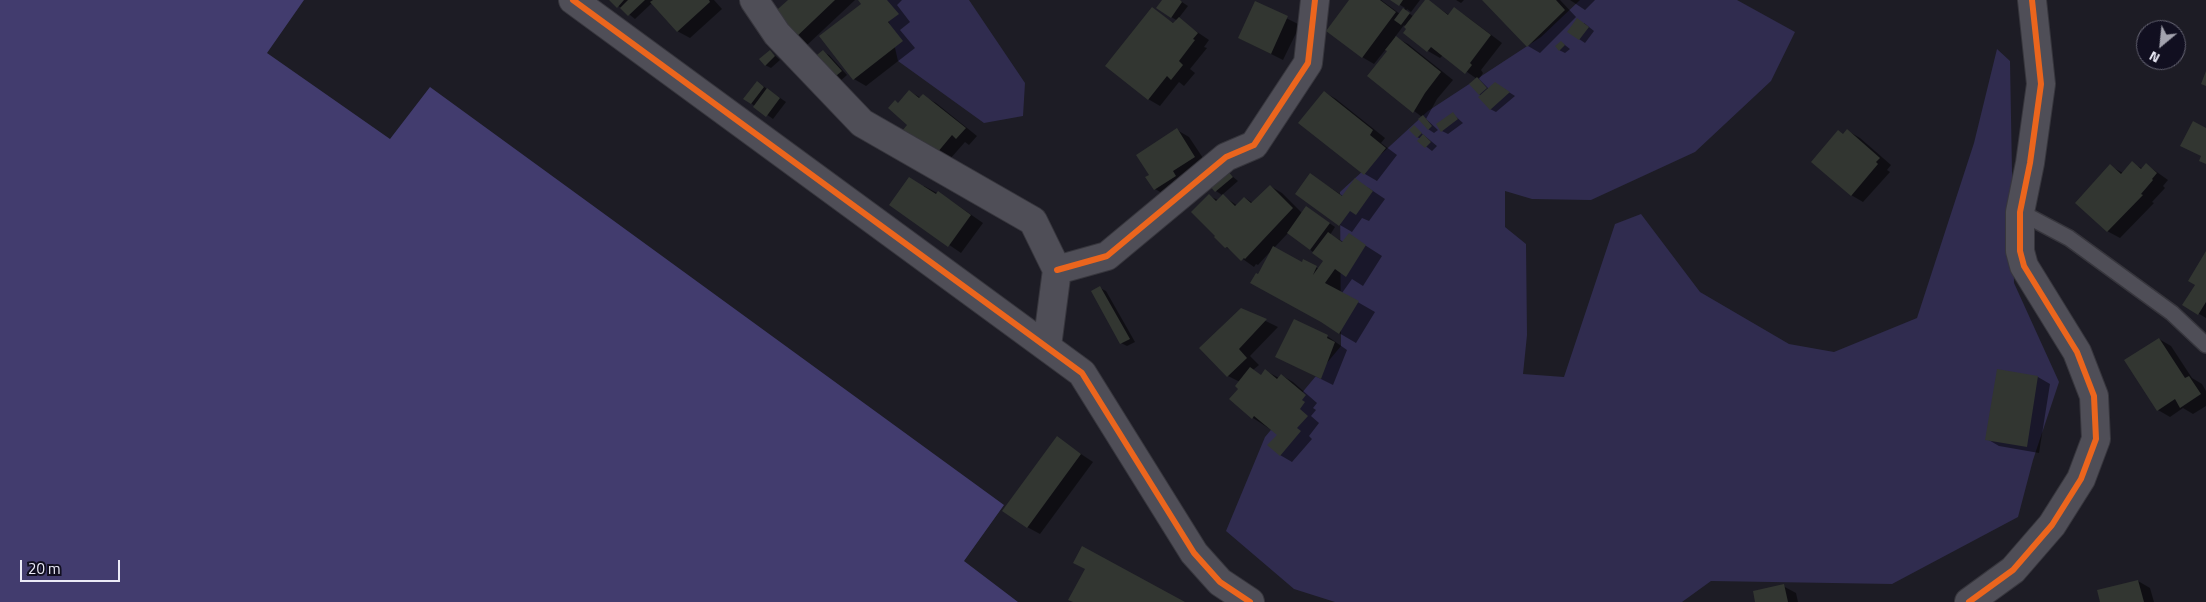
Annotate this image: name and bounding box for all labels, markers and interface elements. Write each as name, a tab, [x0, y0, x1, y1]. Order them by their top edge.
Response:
north arrow	[2136, 20, 2186, 70]
text: N	[2145, 46, 2163, 69]
scale bar	[22, 550, 122, 582]
text: 20 m	[28, 557, 61, 580]

